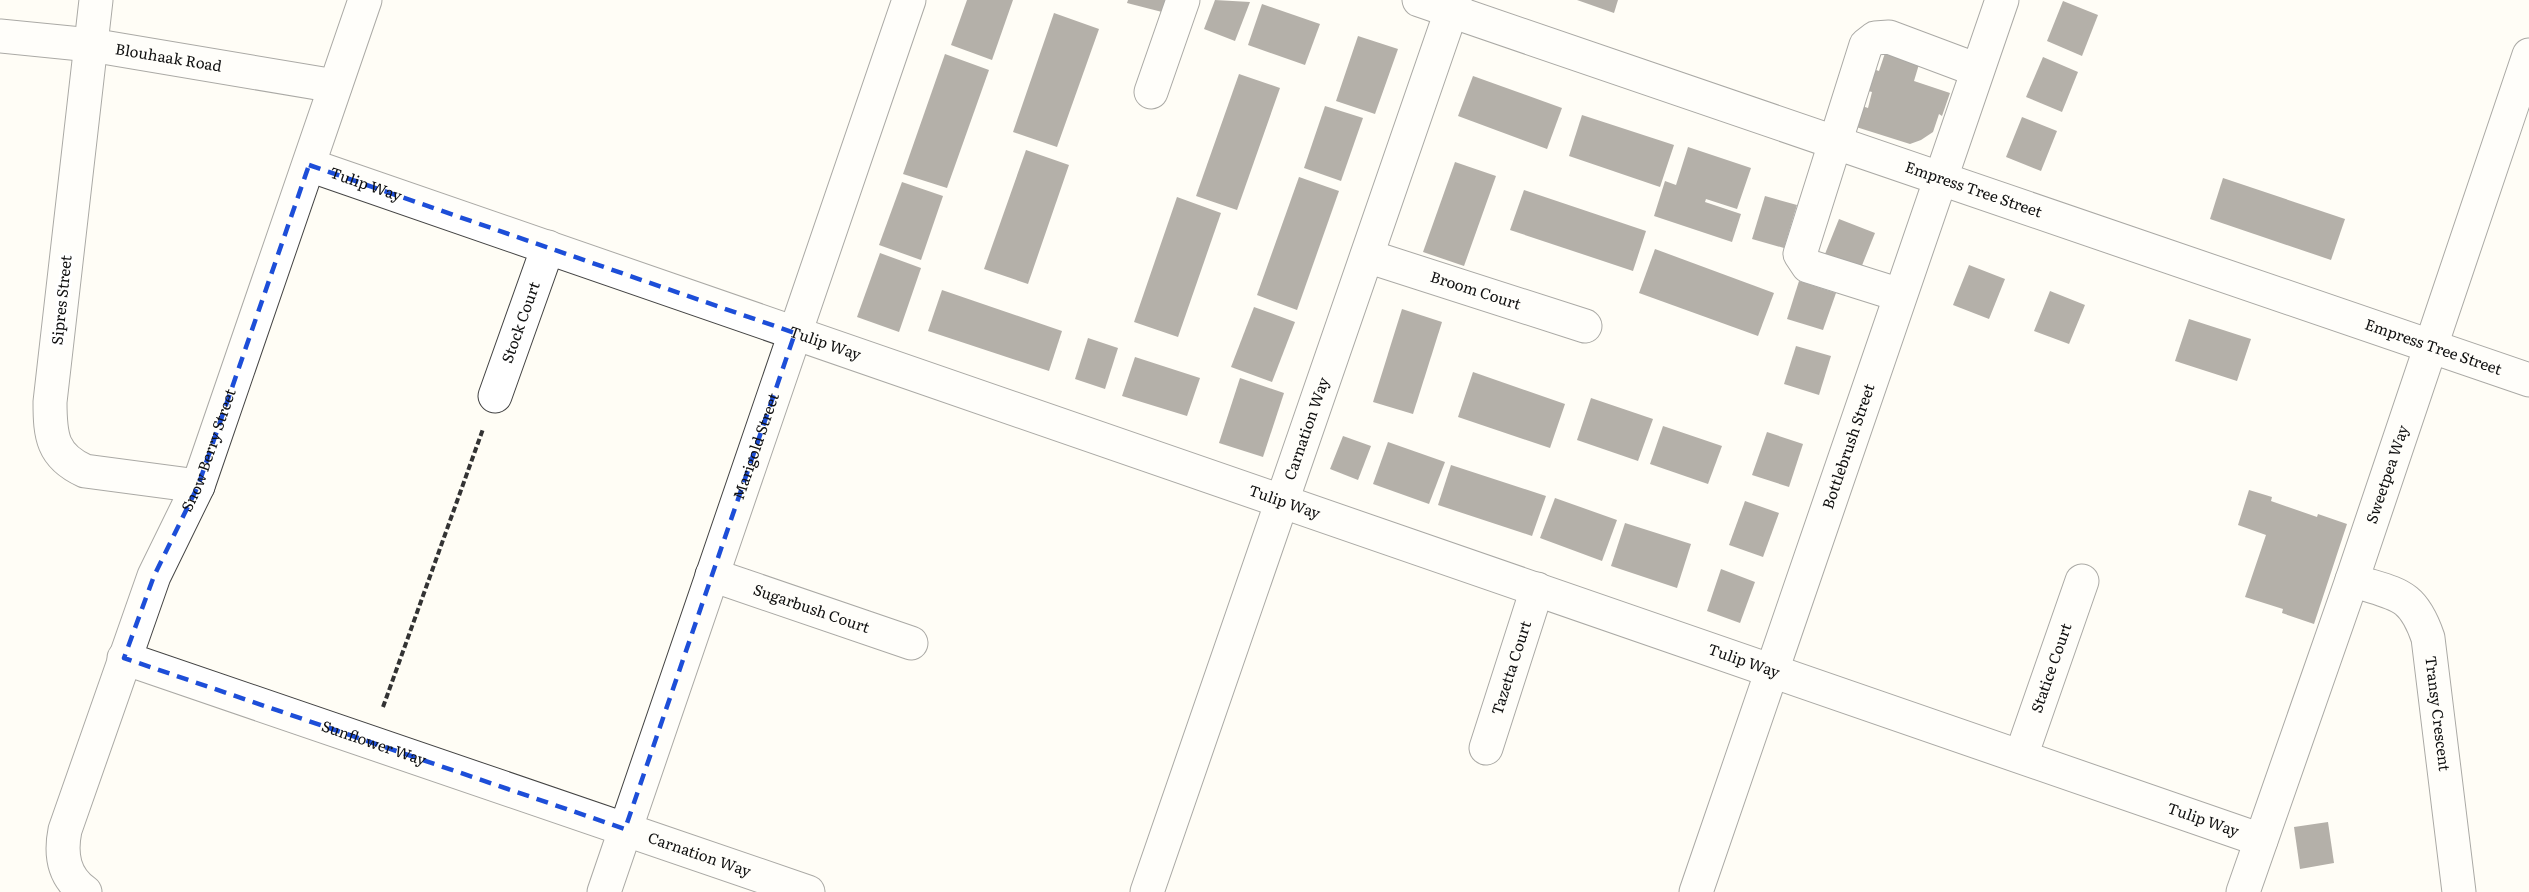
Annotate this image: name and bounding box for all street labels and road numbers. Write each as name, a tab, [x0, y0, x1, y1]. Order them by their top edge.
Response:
street label: Blouhaak Road	[114, 36, 224, 77]
street label: Empress Tree Street	[1902, 154, 2045, 222]
street label: Tulip Way	[327, 160, 406, 206]
street label: Sipres Street	[44, 254, 77, 346]
street label: Broom Court	[1428, 264, 1524, 315]
street label: Stock Court	[495, 278, 545, 366]
street label: Empress Tree Street	[2362, 312, 2505, 380]
street label: Tulip Way	[786, 319, 865, 365]
street label: Carnation Way	[1277, 373, 1334, 483]
street label: Bottlebrush Street	[1815, 380, 1880, 512]
street label: Snow Berry Street	[174, 385, 241, 515]
street label: Marigold Street	[726, 389, 784, 502]
street label: Sweetpea Way	[2359, 421, 2414, 526]
street label: Tulip Way	[1246, 478, 1324, 524]
street label: Sugarbush Court	[751, 577, 873, 638]
street label: Tazetta Court	[1484, 617, 1536, 718]
street label: Statice Court	[2024, 620, 2076, 716]
street label: Tulip Way	[1705, 637, 1784, 683]
street label: Transy Crescent	[2420, 654, 2457, 772]
street label: Sunflower Way	[319, 713, 430, 771]
street label: Tulip Way	[2164, 795, 2243, 842]
street label: Carnation Way	[645, 825, 755, 882]

